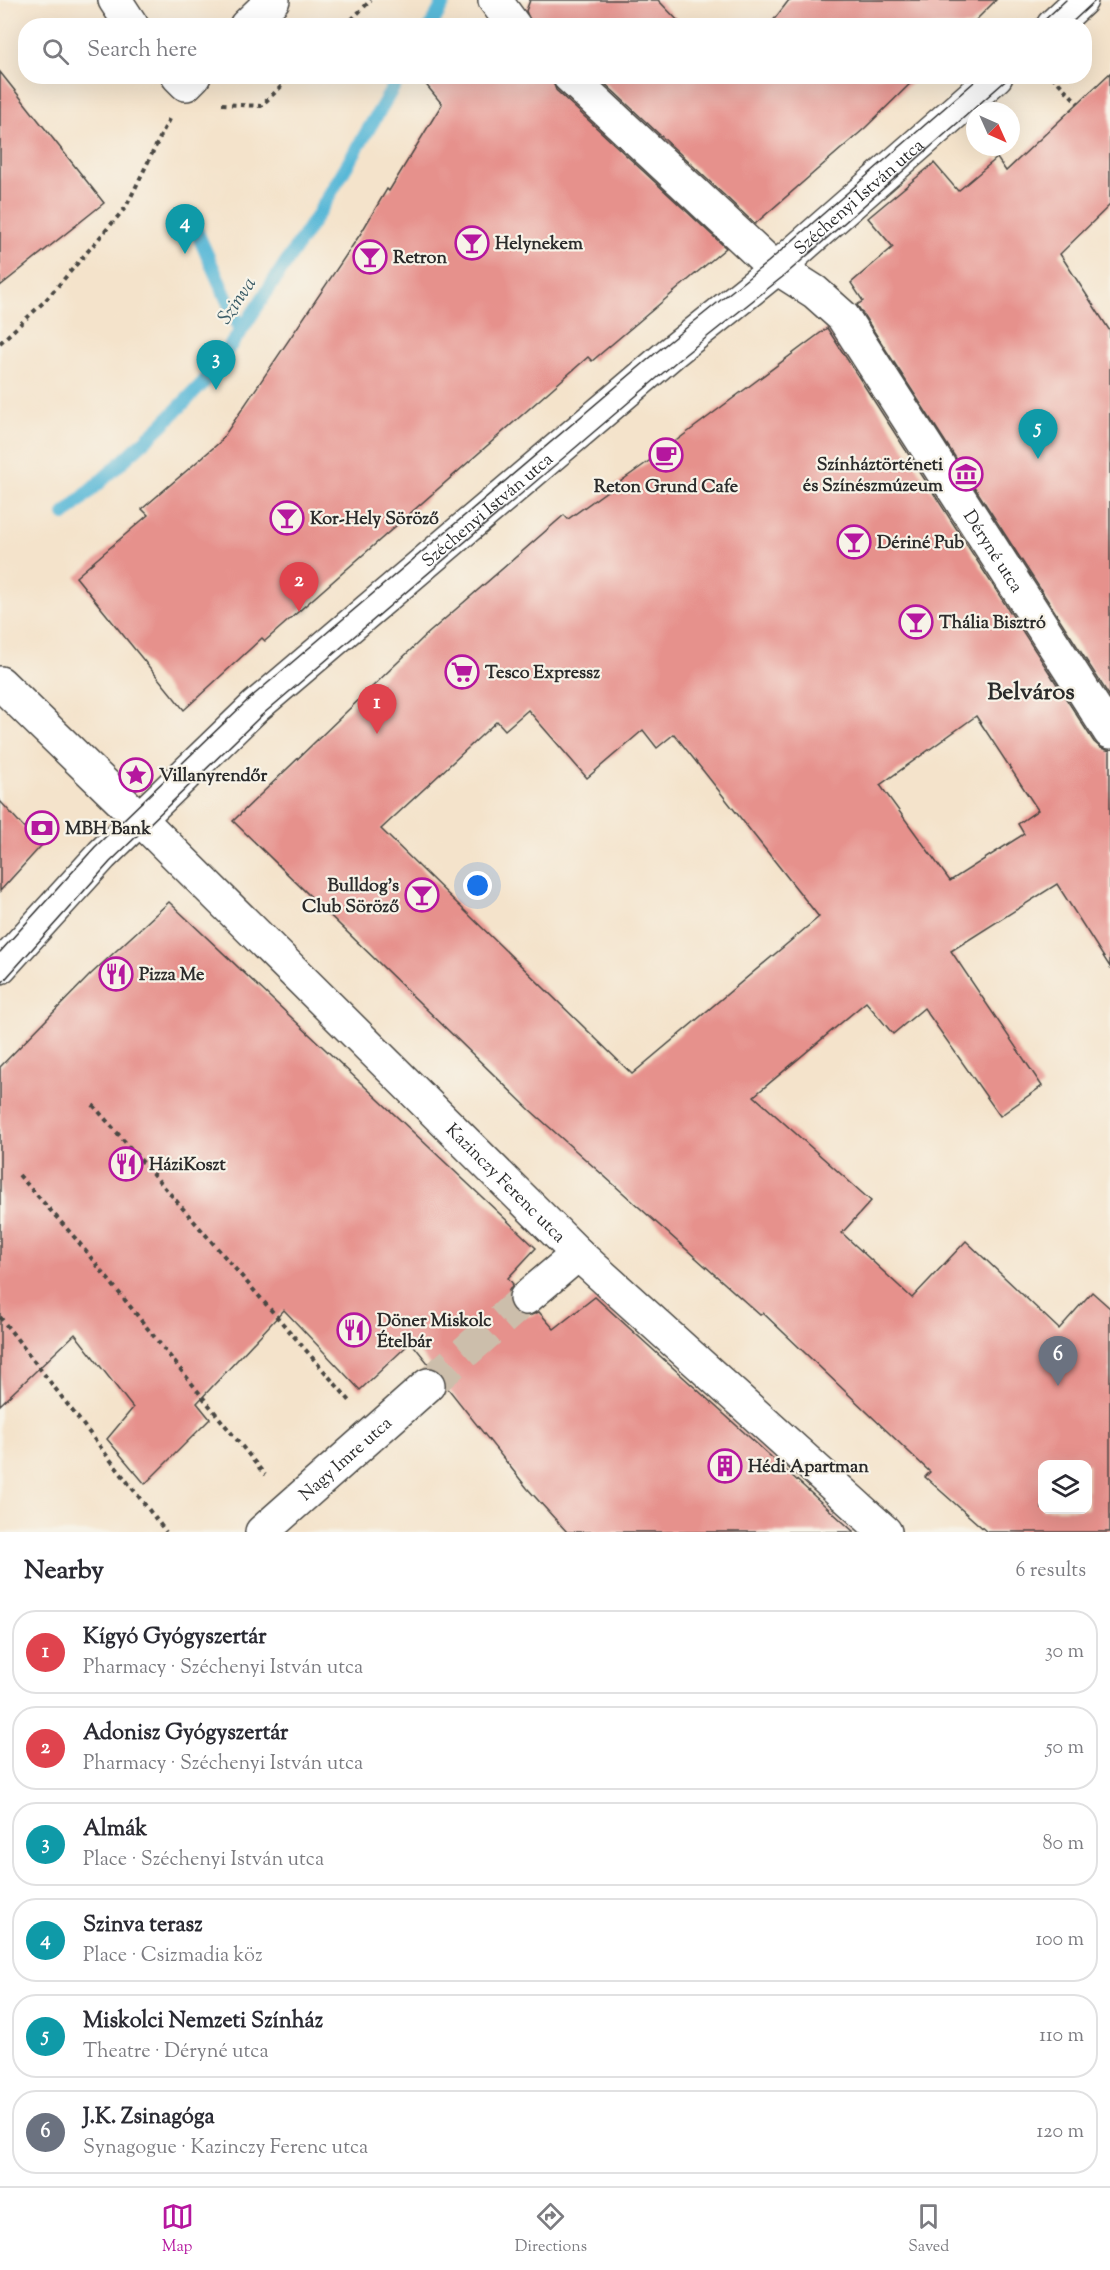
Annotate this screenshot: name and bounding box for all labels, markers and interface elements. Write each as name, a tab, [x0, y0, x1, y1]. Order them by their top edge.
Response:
search box	[18, 18, 1092, 84]
icon: search	[39, 35, 72, 68]
text: Search here	[87, 35, 197, 67]
north arrow	[966, 102, 1020, 156]
street label: Széchenyi István utca	[789, 134, 931, 262]
pin: 4	[166, 204, 204, 254]
bar icon: Helynekem	[454, 225, 490, 261]
place label: Helynekem	[495, 232, 583, 258]
bar icon: Retron	[352, 239, 388, 275]
place label: Retron	[393, 246, 447, 272]
water label: Szinva	[212, 272, 265, 331]
pin: 3	[196, 340, 236, 390]
pin: 5	[1018, 410, 1058, 459]
cafe icon: Reton Grund Cafe	[648, 437, 684, 473]
street label: Széchenyi István utca	[417, 448, 560, 575]
place label: Színháztörténeti és Színészmúzeum	[803, 453, 944, 500]
museum icon: Színháztörténeti és Színészmúzeum	[948, 456, 984, 492]
place label: Reton Grund Cafe	[594, 475, 739, 501]
bar icon: Kor-Hely Söröző	[269, 500, 305, 536]
street label: Déryné utca	[956, 506, 1028, 599]
place label: Kor-Hely Söröző	[310, 507, 439, 533]
bar icon: Dériné Pub	[836, 524, 872, 560]
place label: Dériné Pub	[877, 531, 964, 557]
pin: 2	[280, 562, 318, 612]
bar icon: Thália Bisztró	[898, 604, 934, 640]
place label: Thália Bisztró	[939, 611, 1046, 637]
supermarket icon: Tesco Expressz	[444, 654, 480, 690]
place label: Tesco Expressz	[485, 661, 600, 687]
district label: Belváros	[987, 676, 1075, 710]
pin: 1	[358, 684, 397, 734]
place icon: Villanyrendőr	[118, 757, 154, 793]
place label: Villanyrendőr	[159, 764, 267, 790]
bank icon: MBH Bank	[24, 810, 60, 846]
place label: MBH Bank	[65, 817, 151, 843]
your location	[463, 871, 492, 900]
place label: Bulldog's Club Söröző	[302, 874, 399, 921]
bar icon: Bulldog's Club Söröző	[404, 877, 440, 913]
restaurant icon: Pizza Me	[98, 956, 134, 992]
place label: Pizza Me	[139, 963, 205, 989]
street label: Kazinczy Ferenc utca	[439, 1118, 571, 1250]
restaurant icon: HáziKoszt	[108, 1146, 144, 1182]
place label: HáziKoszt	[149, 1153, 226, 1179]
place label: Döner Miskolc Ételbár	[377, 1309, 492, 1356]
restaurant icon: Döner Miskolc Ételbár	[336, 1312, 372, 1348]
pin: 6	[1038, 1336, 1078, 1386]
street label: Nagy Imre utca	[294, 1412, 399, 1508]
building icon: Hédi Apartman	[707, 1448, 743, 1484]
place label: Hédi Apartman	[748, 1455, 869, 1481]
map controls	[1038, 1460, 1092, 1514]
button: layers	[1038, 1460, 1092, 1514]
text: Nearby	[24, 1553, 104, 1590]
text: 6 results	[1016, 1557, 1086, 1586]
text: Kígyó Gyógyszertár	[83, 1622, 266, 1654]
text: 1	[42, 1638, 49, 1667]
text: 30 m	[1045, 1638, 1084, 1667]
text: Pharmacy · Széchenyi István utca	[83, 1654, 363, 1683]
text: Adonisz Gyógyszertár	[83, 1718, 288, 1750]
text: 2	[41, 1734, 50, 1763]
text: 50 m	[1046, 1734, 1084, 1763]
text: Pharmacy · Széchenyi István utca	[83, 1750, 363, 1779]
text: Almák	[83, 1814, 147, 1846]
text: 3	[41, 1830, 50, 1859]
text: 80 m	[1043, 1830, 1084, 1859]
text: Place · Széchenyi István utca	[83, 1846, 324, 1875]
text: Szinva terasz	[83, 1910, 203, 1942]
text: 4	[40, 1926, 51, 1955]
text: 100 m	[1035, 1926, 1084, 1955]
text: Place · Csizmadia köz	[83, 1942, 263, 1971]
text: Miskolci Nemzeti Színház	[83, 2006, 323, 2038]
text: 5	[42, 2022, 49, 2051]
text: 110 m	[1039, 2022, 1084, 2051]
text: Theatre · Déryné utca	[83, 2038, 269, 2067]
text: J.K. Zsinagóga	[83, 2102, 215, 2134]
text: 6	[41, 2118, 50, 2147]
text: 120 m	[1036, 2118, 1084, 2147]
text: Synagogue · Kazinczy Ferenc utca	[83, 2134, 368, 2163]
tab: Map	[161, 2200, 194, 2259]
tab: Directions	[515, 2200, 587, 2259]
tab: Saved	[908, 2200, 949, 2259]

